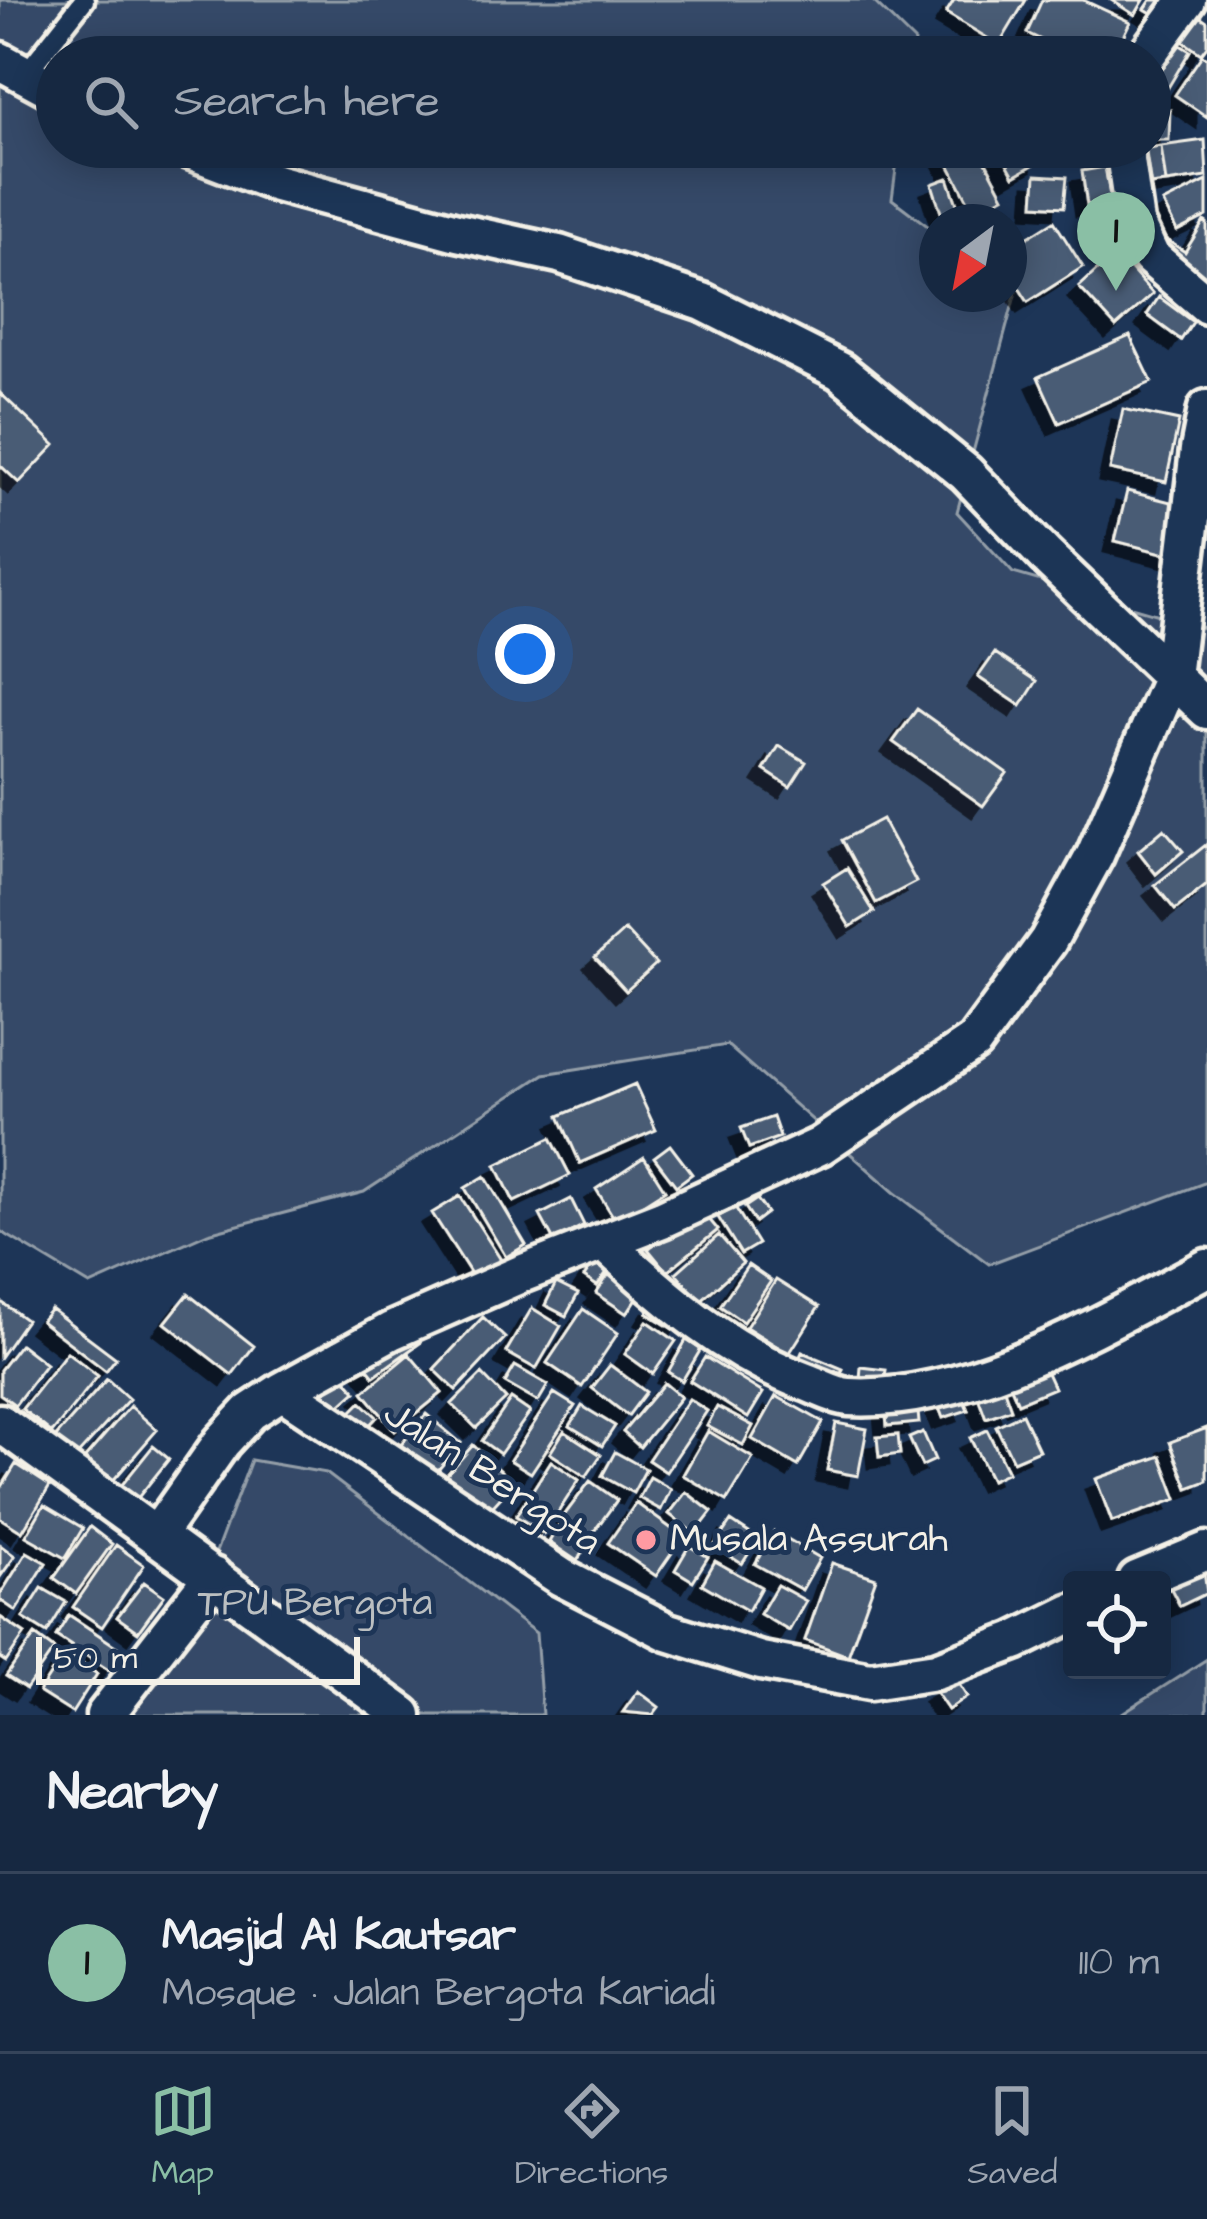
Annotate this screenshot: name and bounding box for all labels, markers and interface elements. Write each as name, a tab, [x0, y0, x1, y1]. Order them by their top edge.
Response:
search box	[36, 36, 1171, 168]
icon: search	[78, 69, 144, 135]
text: Search here	[174, 71, 440, 133]
pin: 1	[1077, 192, 1155, 291]
north arrow	[919, 204, 1027, 312]
your location	[495, 624, 555, 684]
street label: Jalan Bergota	[373, 1387, 611, 1569]
place label: Musala Assurah	[670, 1513, 948, 1567]
marker: Musala Assurah	[633, 1527, 659, 1553]
map controls	[1063, 1571, 1171, 1679]
button: locate	[1063, 1571, 1171, 1679]
park label: TPU Bergota	[198, 1577, 432, 1631]
scale bar	[36, 1631, 360, 1684]
text: 50 m	[54, 1635, 137, 1681]
text: Nearby	[48, 1758, 218, 1829]
text: Masjid Al Kautsar	[162, 1905, 516, 1967]
text: 1	[85, 1936, 90, 1990]
text: 110 m	[1078, 1936, 1159, 1990]
text: Mosque · Jalan Bergota Kariadi	[162, 1967, 715, 2021]
tab: Map	[150, 2078, 216, 2196]
tab: Directions	[515, 2078, 668, 2196]
tab: Saved	[967, 2078, 1057, 2196]

